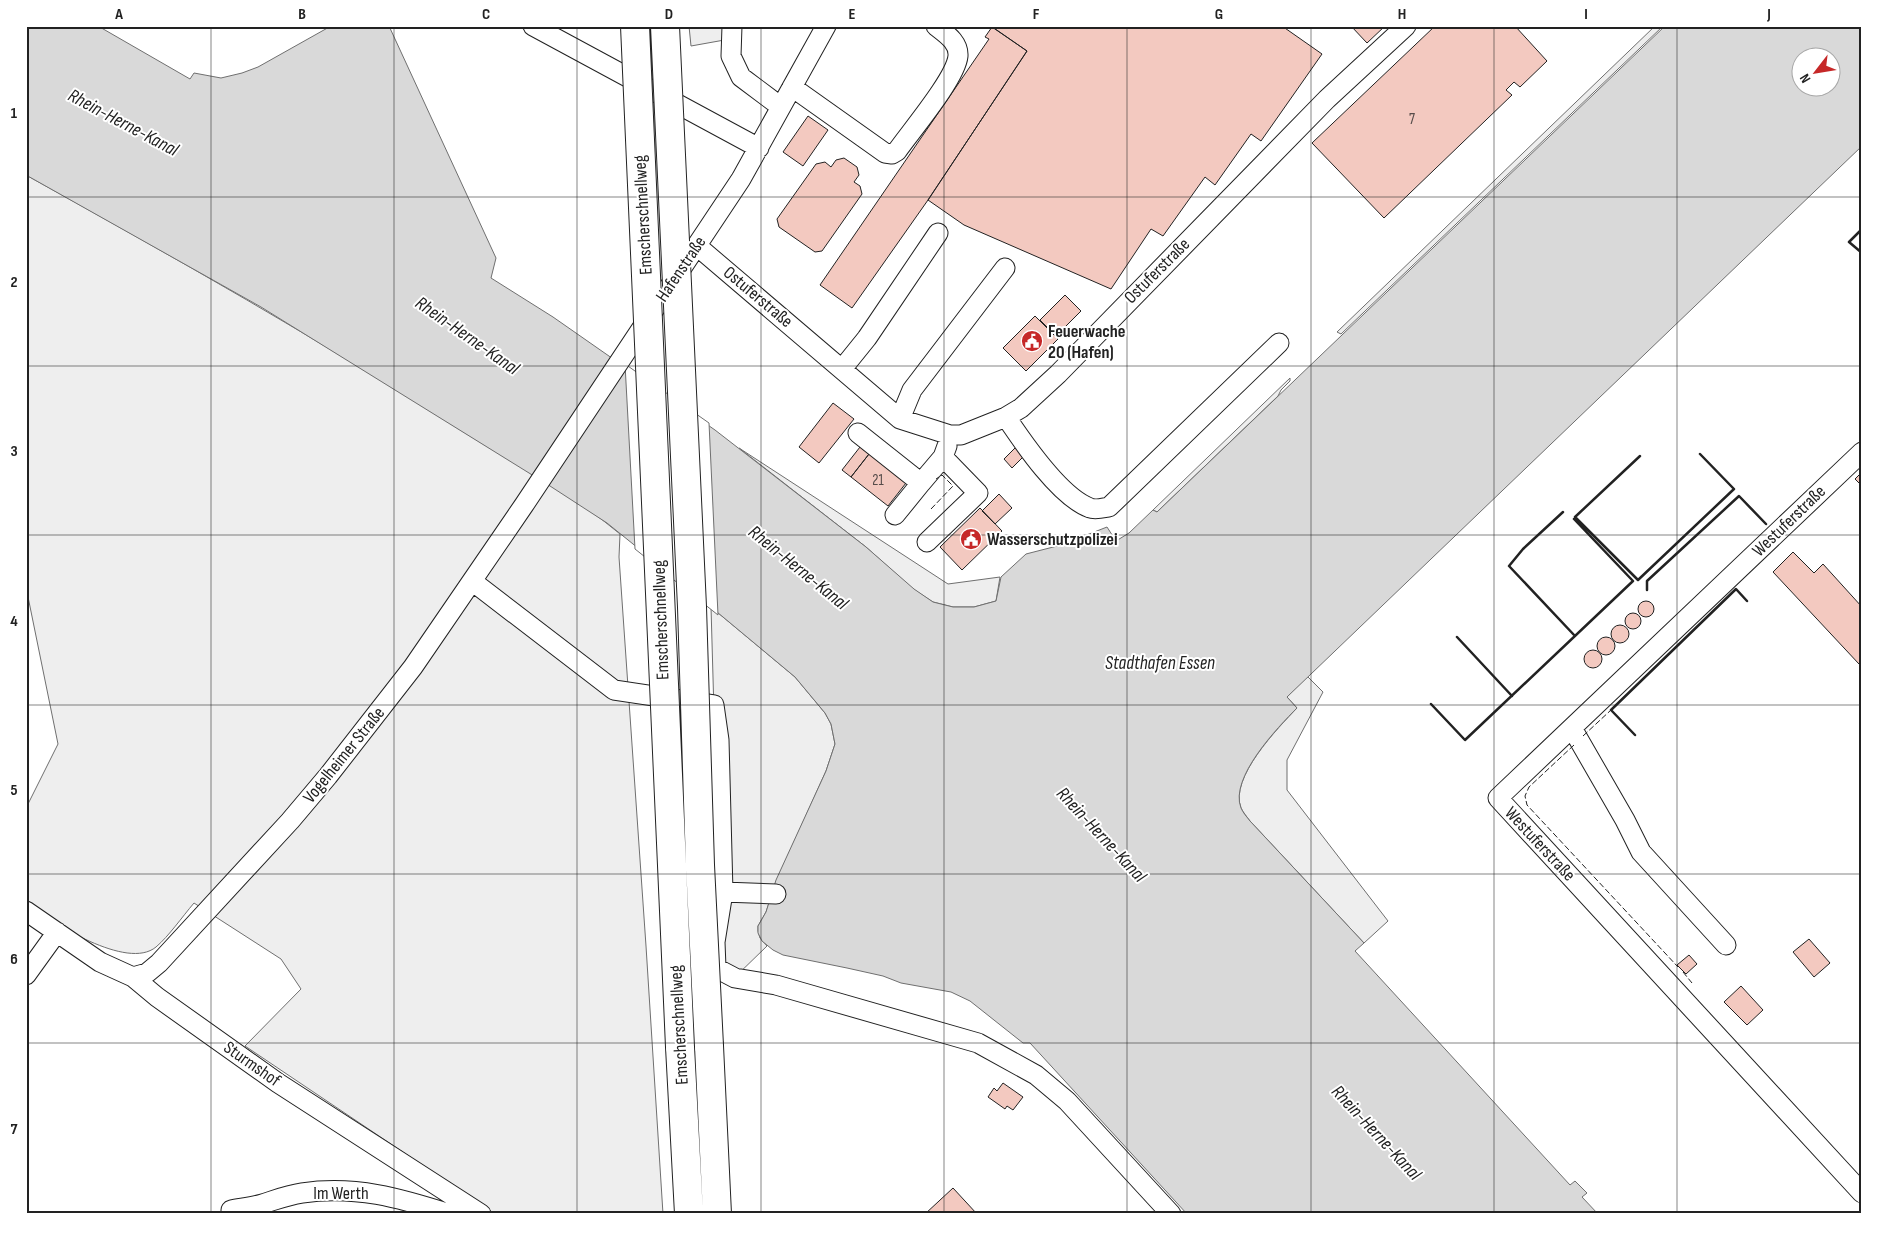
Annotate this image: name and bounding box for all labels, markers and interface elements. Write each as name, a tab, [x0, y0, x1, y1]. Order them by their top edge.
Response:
text: A	[114, 5, 123, 24]
text: B	[298, 5, 306, 24]
text: C	[482, 5, 490, 24]
text: D	[665, 5, 673, 24]
text: E	[849, 5, 856, 24]
text: F	[1033, 5, 1040, 24]
text: G	[1215, 5, 1223, 24]
text: H	[1398, 5, 1406, 24]
text: I	[1584, 5, 1588, 24]
text: J	[1766, 5, 1771, 24]
north arrow	[1790, 48, 1840, 98]
text: N	[1796, 71, 1814, 86]
water label: Rhein-Herne-Kanal	[64, 84, 183, 162]
text: 1	[11, 104, 18, 123]
house number: 7	[1409, 110, 1415, 129]
street label: Emscherschnellweg	[629, 155, 657, 275]
street label: Hafenstraße	[651, 232, 711, 306]
street label: Ostuferstraße	[1120, 234, 1194, 308]
street label: Ostuferstraße	[719, 262, 797, 332]
text: 2	[10, 273, 18, 292]
water label: Rhein-Herne-Kanal	[411, 292, 524, 381]
place label: Feuerwache 20 (Hafen)	[1048, 321, 1126, 363]
public building icon: Feuerwache 20 (Hafen)	[1020, 329, 1044, 353]
text: 3	[10, 442, 18, 461]
house number: 21	[872, 471, 884, 490]
street label: Westuferstraße	[1748, 481, 1830, 561]
water label: Rhein-Herne-Kanal	[744, 521, 853, 615]
public building icon: Wasserschutzpolizei	[959, 527, 983, 551]
place label: Wasserschutzpolizei	[987, 529, 1118, 550]
street label: Emscherschnellweg	[648, 560, 674, 680]
text: 4	[10, 612, 18, 631]
water label: Stadthafen Essen	[1105, 652, 1215, 675]
street label: Vogelheimer Straße	[299, 703, 389, 807]
text: 5	[10, 781, 18, 800]
water label: Rhein-Herne-Kanal	[1051, 783, 1151, 888]
street label: Westuferstraße	[1500, 803, 1580, 885]
text: 6	[10, 950, 18, 969]
street label: Emscherschnellweg	[665, 965, 693, 1085]
street label: Sturmshof	[220, 1037, 285, 1091]
water label: Rhein-Herne-Kanal	[1326, 1081, 1426, 1186]
text: 7	[11, 1120, 18, 1139]
street label: Im Werth	[313, 1183, 369, 1204]

